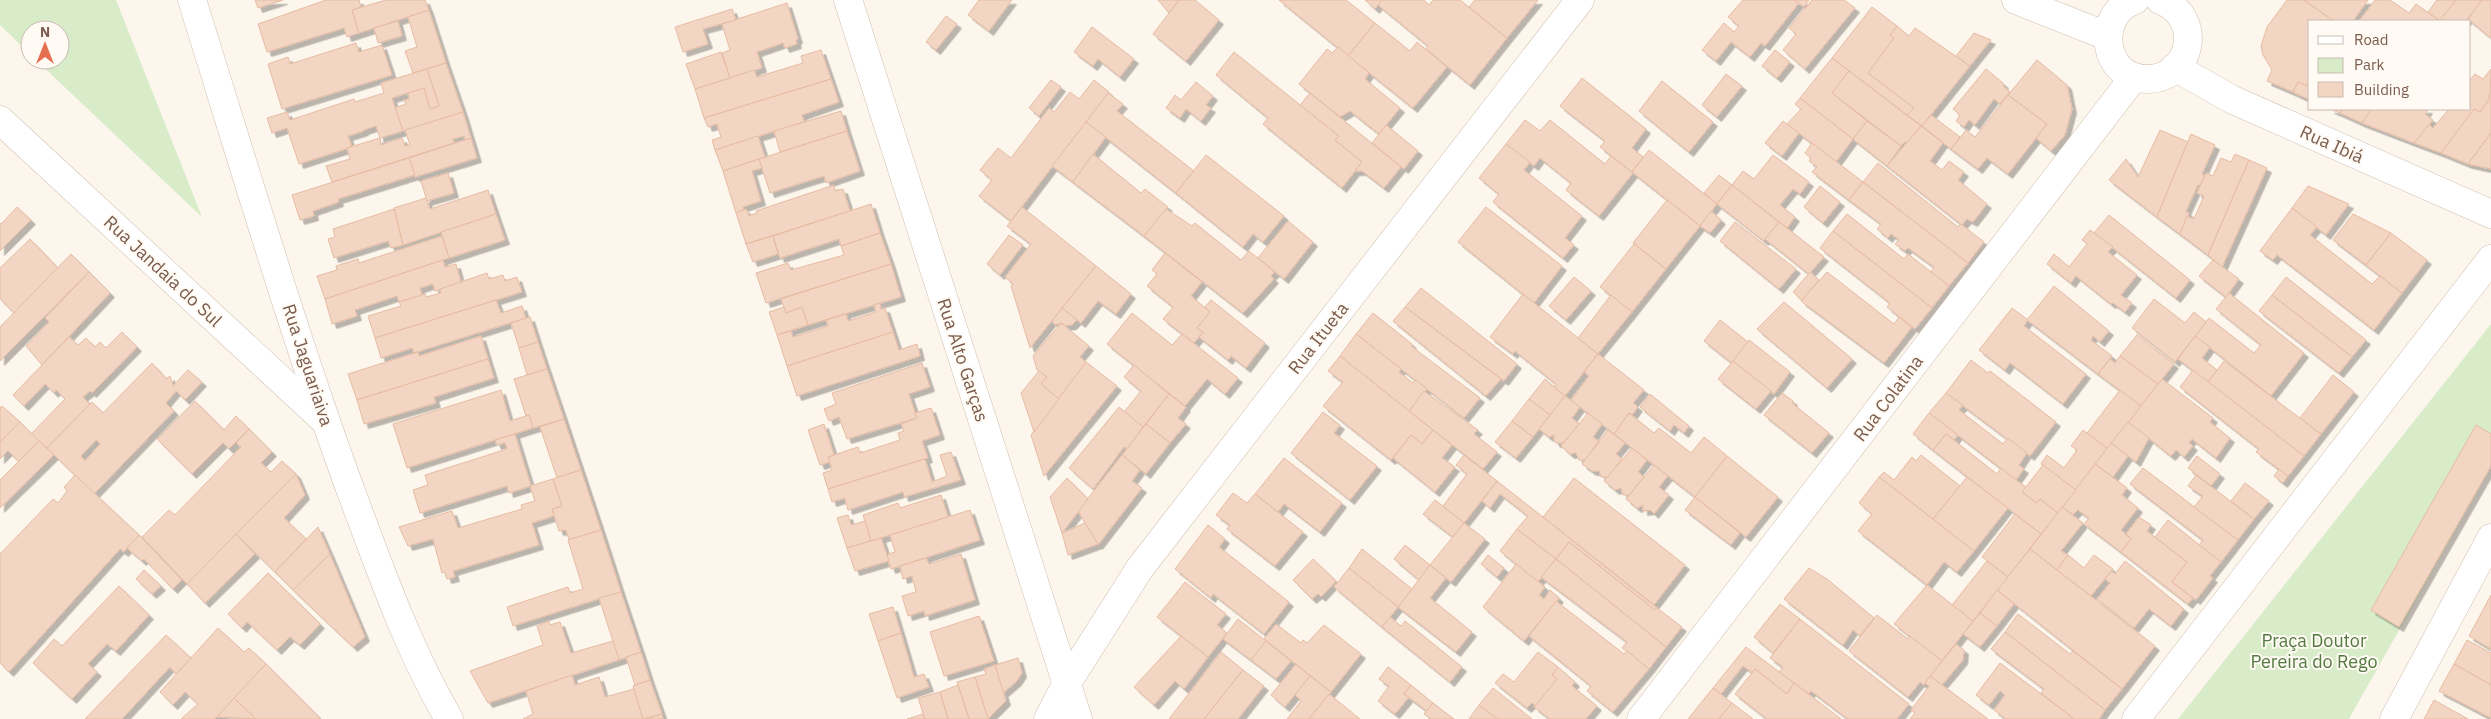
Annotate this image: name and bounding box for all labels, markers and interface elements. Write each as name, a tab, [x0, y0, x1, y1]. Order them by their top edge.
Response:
north arrow	[20, 20, 70, 70]
legend	[2308, 20, 2471, 110]
text: N	[40, 23, 50, 41]
text: Road	[2354, 30, 2389, 49]
text: Park	[2354, 55, 2384, 74]
text: Building	[2354, 80, 2409, 99]
street label: Rua Ibiá	[2297, 120, 2368, 168]
street label: Rua Jandaia do Sul	[99, 210, 227, 332]
street label: Rua Alto Garças	[932, 295, 994, 425]
street label: Rua Itueta	[1283, 297, 1354, 379]
street label: Rua Jaguariaiva	[277, 301, 339, 429]
street label: Rua Colatina	[1848, 350, 1928, 446]
park label: Praça Doutor Pereira do Rego	[2250, 629, 2378, 673]

